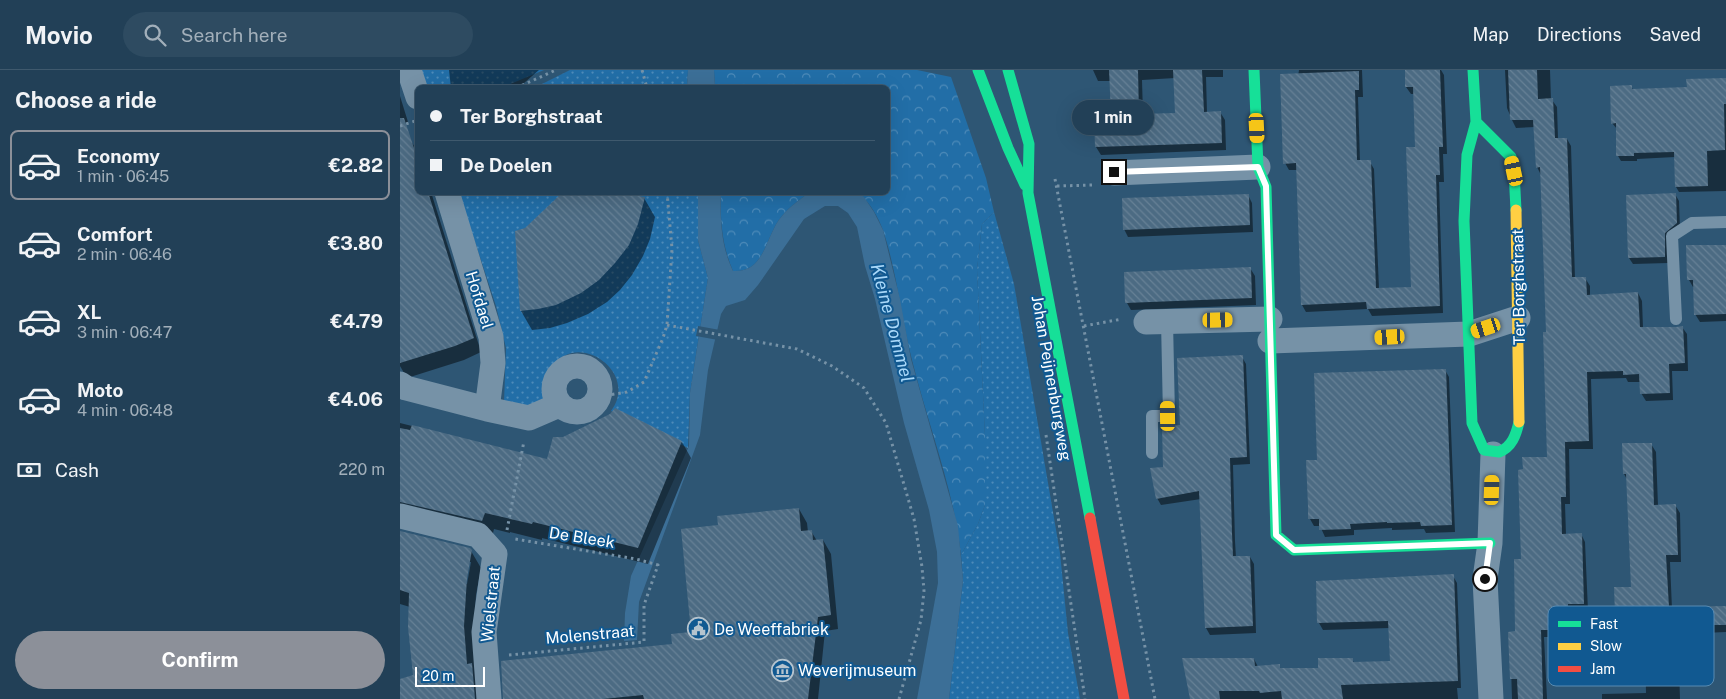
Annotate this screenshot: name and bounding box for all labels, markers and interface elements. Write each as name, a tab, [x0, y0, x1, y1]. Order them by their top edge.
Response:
search box	[123, 12, 473, 57]
text: Movio	[25, 21, 93, 49]
icon: search	[141, 21, 169, 49]
text: Search here	[181, 24, 288, 46]
text: Map	[1472, 24, 1509, 45]
text: Directions	[1537, 24, 1622, 45]
text: Saved	[1650, 24, 1701, 45]
text: Choose a ride	[15, 87, 157, 113]
callout: 1 min	[1073, 99, 1155, 134]
text: Ter Borghstraat	[460, 105, 603, 127]
text: 1 min	[1094, 108, 1132, 127]
car	[1248, 113, 1265, 143]
icon: car	[17, 143, 62, 188]
text: Economy	[77, 145, 160, 167]
text: €2.82	[329, 154, 383, 176]
text: De Doelen	[460, 154, 552, 176]
car	[1503, 155, 1524, 187]
route end	[1103, 161, 1125, 183]
text: 1 min · 06:45	[77, 167, 169, 186]
icon: car	[17, 221, 62, 266]
text: Comfort	[77, 223, 153, 245]
street label: Ter Borghstraat	[1508, 229, 1529, 345]
text: €3.80	[328, 232, 383, 254]
text: 2 min · 06:46	[77, 245, 172, 264]
water label: Kleine Dommel	[867, 261, 918, 385]
street label: Hofdael	[462, 269, 497, 331]
street label: Johan Peijnenburgweg	[1028, 294, 1075, 462]
icon: car	[17, 299, 62, 344]
text: XL	[77, 301, 102, 323]
text: €4.79	[330, 310, 383, 332]
car	[1202, 312, 1233, 328]
car	[1469, 316, 1502, 340]
text: 3 min · 06:47	[77, 323, 172, 342]
car	[1374, 329, 1405, 345]
icon: car	[17, 377, 62, 422]
text: Moto	[77, 379, 123, 401]
text: €4.06	[328, 388, 383, 410]
text: 4 min · 06:48	[77, 401, 173, 420]
car	[1160, 401, 1175, 431]
icon: cash	[15, 456, 43, 484]
text: Cash	[55, 459, 99, 481]
text: 220 m	[338, 460, 385, 479]
car	[1483, 475, 1500, 505]
street label: De Bleek	[548, 523, 616, 552]
street label: Wielstraat	[477, 565, 504, 643]
route start	[1474, 568, 1496, 590]
legend	[1548, 606, 1714, 686]
text: Fast	[1590, 616, 1618, 632]
public building icon: De Weeffabriek	[686, 617, 710, 641]
place label: De Weeffabriek	[714, 620, 829, 639]
street label: Molenstraat	[545, 621, 635, 648]
button: Confirm	[15, 631, 385, 689]
text: Slow	[1590, 638, 1622, 654]
museum icon: Weverijmuseum	[770, 658, 794, 682]
place label: Weverijmuseum	[798, 661, 916, 680]
text: Jam	[1590, 661, 1615, 677]
scale bar	[415, 664, 485, 687]
text: 20 m	[422, 668, 454, 684]

